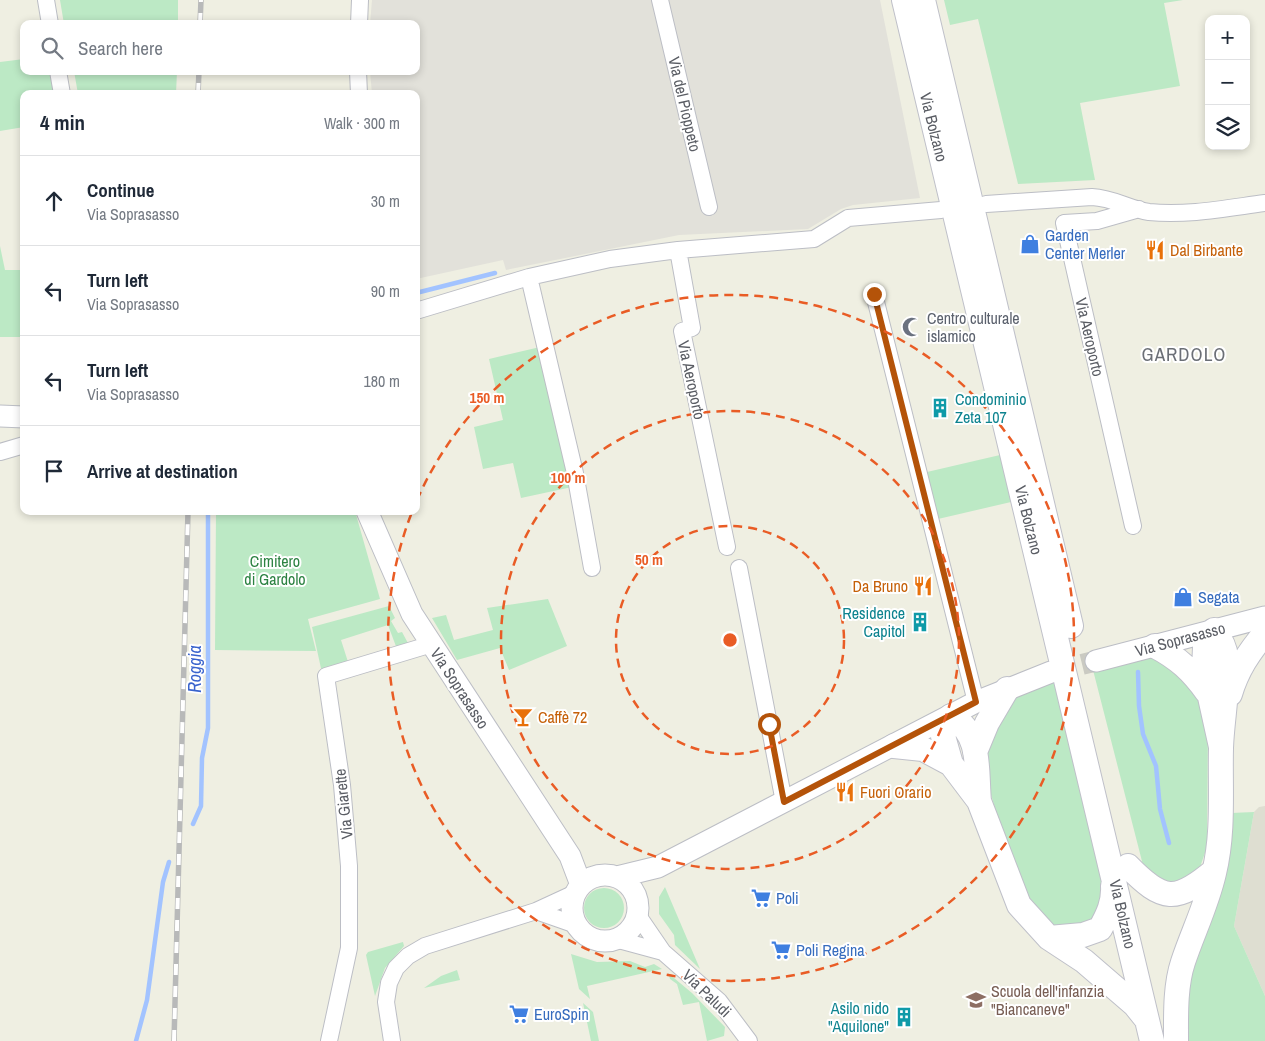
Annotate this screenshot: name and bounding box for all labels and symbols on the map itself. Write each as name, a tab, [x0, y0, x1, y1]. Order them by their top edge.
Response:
street label: Via del Pioppeto	[663, 54, 707, 154]
street label: Via Bolzano	[915, 90, 953, 164]
place label: Garden Center Merler	[1045, 224, 1126, 264]
shop icon: Garden Center Merler	[1019, 233, 1041, 255]
restaurant icon: Dal Birbante	[1144, 239, 1166, 261]
place label: Dal Birbante	[1170, 239, 1243, 261]
route end	[863, 283, 886, 306]
street label: Via Aeroporto	[1070, 296, 1110, 378]
place label: Centro culturale islamico	[927, 307, 1020, 347]
mosque icon: Centro culturale islamico	[901, 316, 923, 338]
street label: Via Aeroporto	[673, 339, 711, 421]
district label: GARDOLO	[1142, 341, 1226, 367]
text: 150 m	[470, 387, 504, 408]
place label: Condominio Zeta 107	[955, 388, 1026, 428]
building icon: Condominio Zeta 107	[929, 397, 951, 419]
text: 100 m	[551, 467, 585, 488]
street label: Via Bolzano	[1010, 483, 1048, 557]
text: 50 m	[635, 549, 663, 570]
park label: Cimitero di Gardolo	[244, 550, 306, 590]
place label: Da Bruno	[853, 575, 908, 597]
restaurant icon: Da Bruno	[912, 575, 934, 597]
shop icon: Segata	[1172, 586, 1194, 608]
place label: Segata	[1198, 586, 1240, 608]
place label: Residence Capitol	[842, 602, 905, 642]
building icon: Residence Capitol	[909, 611, 931, 633]
street label: Via Soprasasso	[1133, 616, 1227, 662]
centre of rings	[721, 631, 739, 649]
street label: Via Soprasasso	[426, 643, 494, 733]
water label: Roggia	[182, 645, 207, 693]
bar icon: Caffè 72	[512, 706, 534, 728]
place label: Caffè 72	[538, 706, 587, 728]
route start	[758, 713, 781, 736]
street label: Via Giarette	[328, 768, 358, 840]
restaurant icon: Fuori Orario	[834, 781, 856, 803]
place label: Fuori Orario	[860, 781, 931, 803]
street label: Via Bolzano	[1104, 877, 1142, 951]
supermarket icon: Poli	[750, 887, 772, 909]
place label: Poli	[776, 887, 799, 909]
supermarket icon: Poli Regina	[770, 939, 792, 961]
place label: Poli Regina	[796, 939, 865, 961]
street label: Via Paludi	[678, 964, 736, 1022]
place label: Scuola dell'infanzia "Biancaneve"	[991, 980, 1105, 1020]
school or university icon: Scuola dell'infanzia "Biancaneve"	[965, 989, 987, 1011]
place label: Asilo nido "Aquilone"	[828, 997, 889, 1037]
supermarket icon: EuroSpin	[508, 1003, 530, 1025]
place label: EuroSpin	[534, 1003, 589, 1025]
building icon: Asilo nido "Aquilone"	[893, 1006, 915, 1028]

